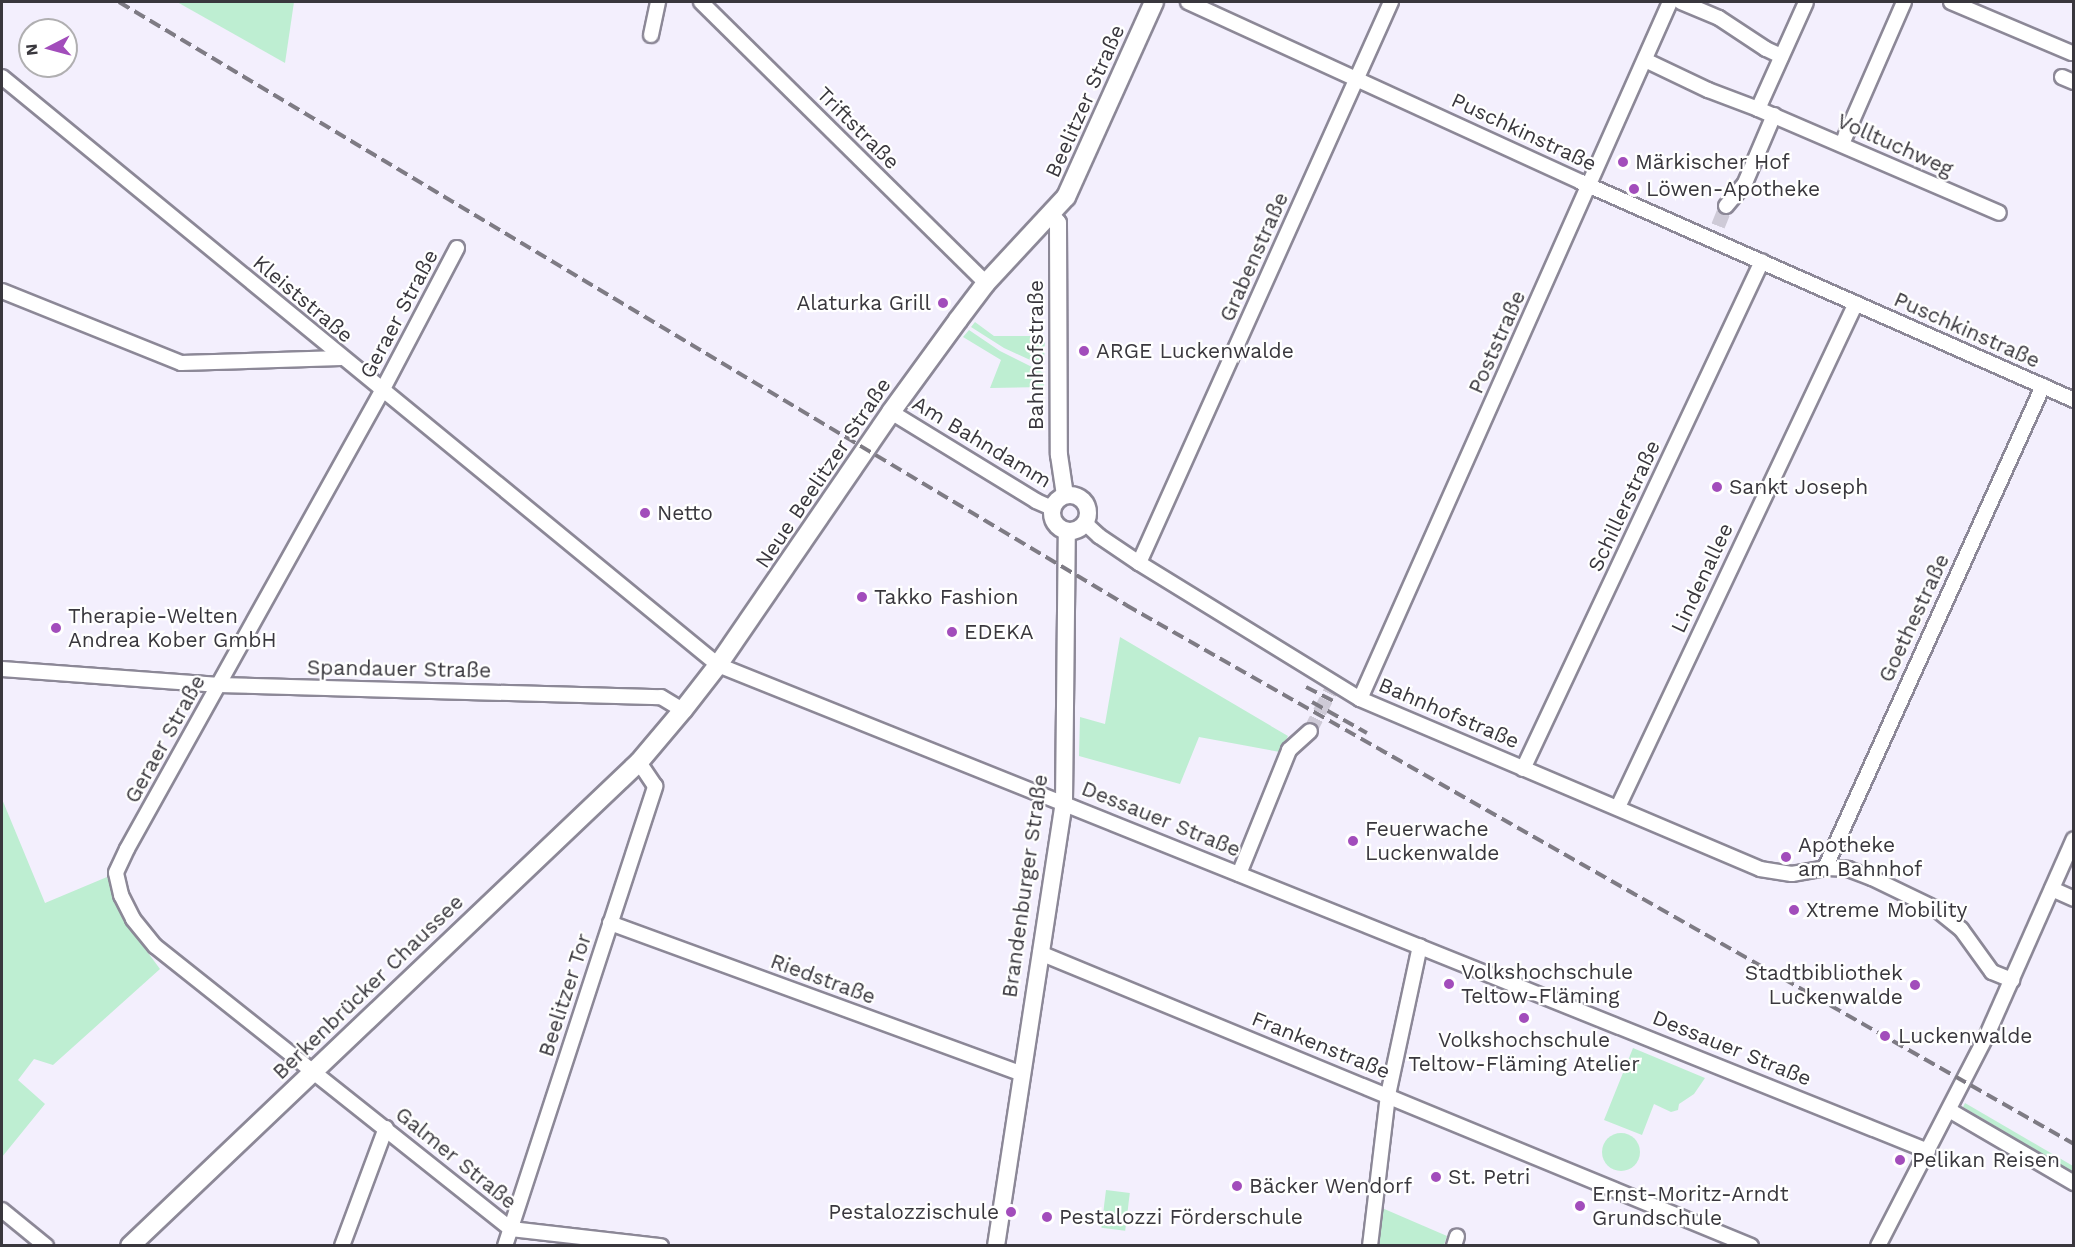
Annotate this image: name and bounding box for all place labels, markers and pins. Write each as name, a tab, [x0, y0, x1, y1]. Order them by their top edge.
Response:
place label: Märkischer Hof	[1635, 149, 1790, 175]
marker: Märkischer Hof	[1616, 155, 1630, 169]
place label: Löwen-Apotheke	[1646, 176, 1820, 202]
marker: Löwen-Apotheke	[1627, 182, 1641, 196]
place label: Alaturka Grill	[796, 290, 931, 316]
marker: Alaturka Grill	[936, 296, 950, 310]
place label: ARGE Luckenwalde	[1096, 338, 1294, 364]
marker: ARGE Luckenwalde	[1077, 344, 1091, 358]
place label: Sankt Joseph	[1729, 474, 1869, 500]
marker: Sankt Joseph	[1710, 480, 1724, 494]
place label: Netto	[657, 500, 713, 526]
marker: Netto	[638, 506, 652, 520]
place label: Takko Fashion	[874, 584, 1019, 610]
marker: Takko Fashion	[855, 590, 869, 604]
place label: Therapie-Welten Andrea Kober GmbH	[68, 603, 278, 653]
place label: EDEKA	[964, 619, 1034, 645]
marker: Therapie-Welten Andrea Kober GmbH	[49, 621, 63, 635]
marker: EDEKA	[945, 625, 959, 639]
place label: Feuerwache Luckenwalde	[1365, 816, 1499, 866]
place label: Apotheke am Bahnhof	[1798, 832, 1922, 882]
marker: Feuerwache Luckenwalde	[1346, 834, 1360, 848]
marker: Apotheke am Bahnhof	[1779, 850, 1793, 864]
place label: Xtreme Mobility	[1806, 897, 1967, 923]
marker: Xtreme Mobility	[1787, 903, 1801, 917]
place label: Volkshochschule Teltow-Fläming	[1461, 959, 1633, 1009]
place label: Stadtbibliothek Luckenwalde	[1745, 960, 1903, 1010]
marker: Volkshochschule Teltow-Fläming	[1442, 977, 1456, 991]
marker: Stadtbibliothek Luckenwalde	[1908, 978, 1922, 992]
marker: Volkshochschule Teltow-Fläming Atelier	[1517, 1011, 1531, 1025]
place label: Luckenwalde	[1898, 1023, 2032, 1049]
place label: Volkshochschule Teltow-Fläming Atelier	[1408, 1027, 1640, 1077]
marker: Luckenwalde	[1876, 1027, 1894, 1045]
place label: Pelikan Reisen	[1912, 1147, 2060, 1173]
marker: Pelikan Reisen	[1893, 1153, 1907, 1167]
place label: St. Petri	[1448, 1164, 1530, 1190]
marker: St. Petri	[1429, 1170, 1443, 1184]
place label: Bäcker Wendorf	[1249, 1173, 1413, 1199]
marker: Bäcker Wendorf	[1230, 1179, 1244, 1193]
place label: Ernst-Moritz-Arndt Grundschule	[1592, 1181, 1789, 1231]
place label: Pestalozzischule	[828, 1199, 999, 1225]
marker: Ernst-Moritz-Arndt Grundschule	[1573, 1199, 1587, 1213]
place label: Pestalozzi Förderschule	[1059, 1204, 1303, 1230]
marker: Pestalozzischule	[1004, 1205, 1018, 1219]
marker: Pestalozzi Förderschule	[1040, 1210, 1054, 1224]

